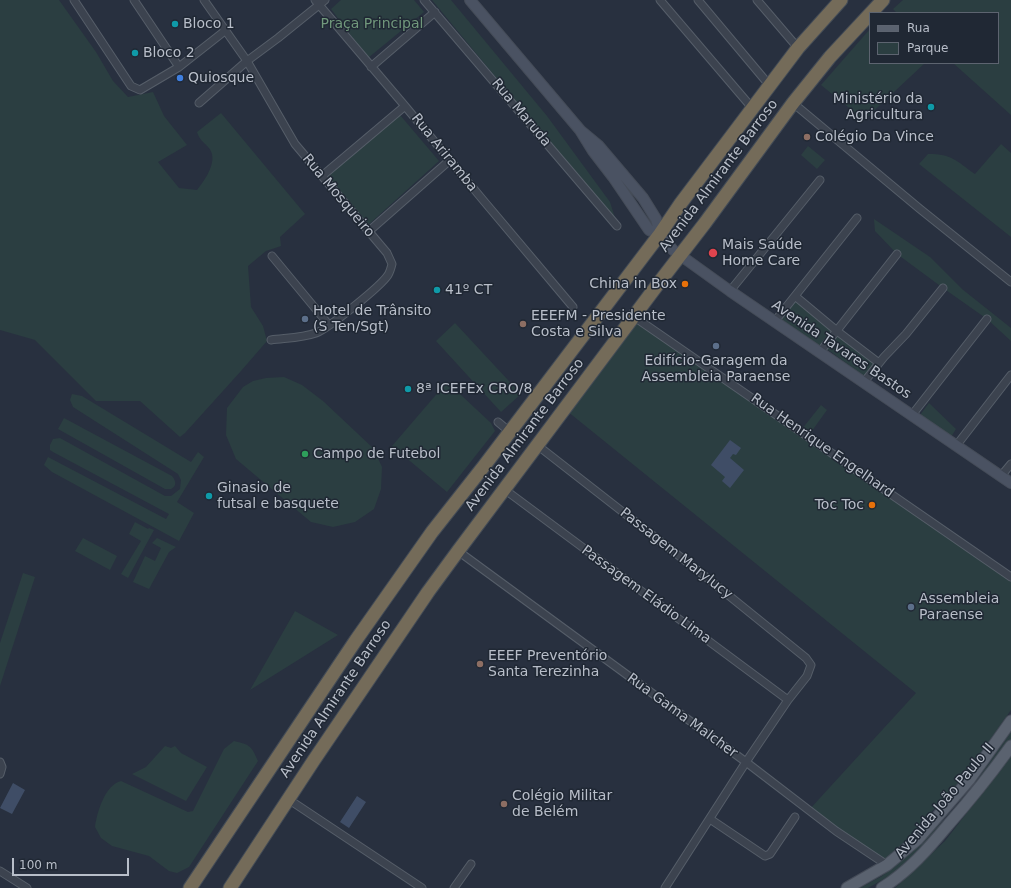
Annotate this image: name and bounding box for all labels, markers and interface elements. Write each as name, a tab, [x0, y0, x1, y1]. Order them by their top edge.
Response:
legend	[869, 12, 999, 64]
place label: Bloco 1	[183, 16, 235, 32]
park label: Praça Principal	[321, 16, 423, 32]
marker: Bloco 1	[170, 19, 180, 29]
text: Rua	[907, 21, 930, 35]
text: Parque	[907, 41, 948, 55]
place label: Bloco 2	[143, 45, 195, 61]
marker: Bloco 2	[130, 48, 140, 58]
place label: Quiosque	[188, 70, 254, 86]
marker: Quiosque	[175, 73, 185, 83]
street label: Rua Maruda	[488, 76, 554, 150]
place label: Ministério da Agricultura	[833, 91, 923, 124]
street label: Avenida Almirante Barroso	[656, 96, 782, 256]
marker: Ministério da Agricultura	[926, 102, 936, 112]
street label: Rua Ariramba	[407, 111, 481, 195]
place label: Colégio Da Vince	[815, 129, 934, 145]
marker: Colégio Da Vince	[802, 132, 812, 142]
street label: Rua Mosqueiro	[298, 151, 378, 241]
place label: Mais Saúde Home Care	[722, 237, 802, 270]
marker: Mais Saúde Home Care	[707, 247, 719, 259]
place label: China in Box	[589, 276, 677, 292]
marker: China in Box	[680, 279, 690, 289]
place label: 41º CT	[445, 282, 492, 298]
marker: 41º CT	[432, 285, 442, 295]
street label: Avenida Tavares Bastos	[768, 297, 914, 403]
place label: Hotel de Trânsito (S Ten/Sgt)	[313, 303, 431, 336]
place label: EEEFM - Presidente Costa e Silva	[531, 308, 666, 340]
marker: Hotel de Trânsito (S Ten/Sgt)	[300, 314, 310, 324]
marker: EEEFM - Presidente Costa e Silva	[518, 319, 528, 329]
marker: Edifício-Garagem da Assembleia Paraense	[711, 341, 721, 351]
place label: Edifício-Garagem da Assembleia Paraense	[642, 353, 790, 386]
street label: Avenida Almirante Barroso	[462, 355, 588, 515]
place label: 8ª ICEFEx CRO/8	[416, 381, 532, 397]
marker: 8ª ICEFEx CRO/8	[403, 384, 413, 394]
street label: Rua Henrique Engelhard	[747, 390, 897, 502]
place label: Campo de Futebol	[313, 446, 440, 462]
marker: Campo de Futebol	[300, 449, 310, 459]
place label: Ginasio de futsal e basquete	[217, 480, 339, 512]
marker: Ginasio de futsal e basquete	[204, 491, 214, 501]
place label: Toc Toc	[815, 497, 864, 513]
marker: Toc Toc	[867, 500, 877, 510]
street label: Passagem Marylucy	[616, 505, 736, 603]
street label: Passagem Eládio Lima	[578, 542, 714, 648]
place label: Assembleia Paraense	[919, 591, 999, 624]
marker: Assembleia Paraense	[906, 602, 916, 612]
street label: Avenida Almirante Barroso	[277, 617, 395, 781]
place label: EEEF Preventório Santa Terezinha	[488, 648, 607, 680]
marker: EEEF Preventório Santa Terezinha	[475, 659, 485, 669]
street label: Rua Gama Malcher	[623, 670, 741, 762]
street label: Avenida João Paulo II	[892, 740, 998, 862]
place label: Colégio Militar de Belém	[512, 788, 612, 820]
marker: Colégio Militar de Belém	[499, 799, 509, 809]
scale bar	[14, 850, 131, 876]
text: 100 m	[19, 858, 57, 872]

